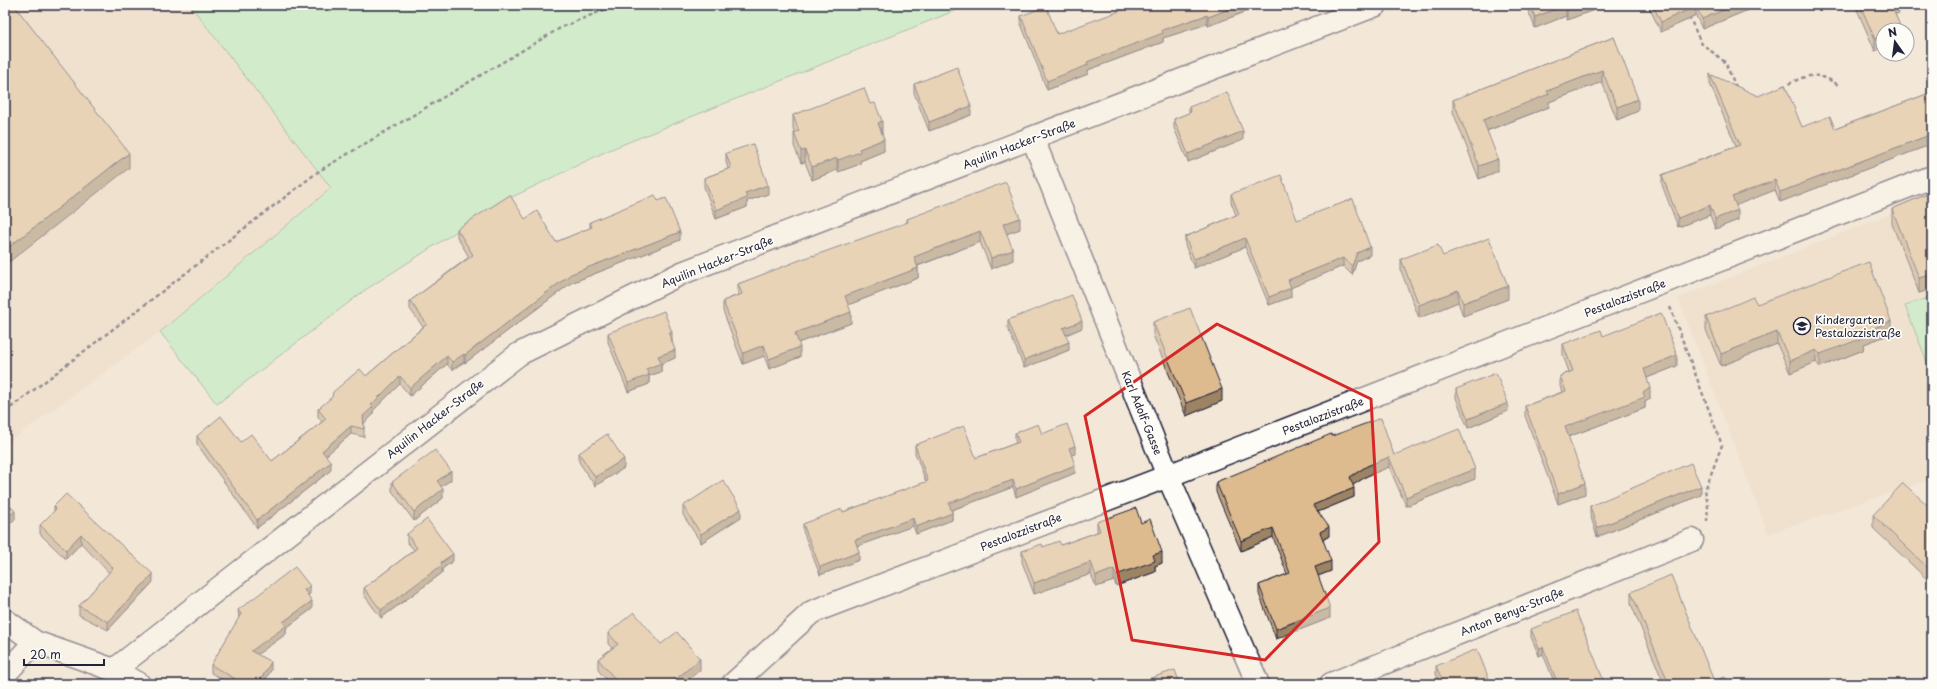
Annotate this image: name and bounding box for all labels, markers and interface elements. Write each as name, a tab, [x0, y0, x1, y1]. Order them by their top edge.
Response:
north arrow	[1875, 22, 1915, 62]
text: N	[1886, 22, 1899, 41]
street label: Aquilin Hacker-Straße	[960, 114, 1078, 173]
street label: Aquilin Hacker-Straße	[658, 231, 776, 292]
street label: Pestalozzistraße	[1582, 274, 1668, 321]
place label: Kindergarten Pestalozzistraße	[1815, 311, 1901, 341]
school or university icon: Kindergarten Pestalozzistraße	[1792, 316, 1812, 336]
street label: Karl Adolf-Gasse	[1118, 368, 1167, 458]
street label: Aquilin Hacker-Straße	[382, 375, 487, 462]
street label: Pestalozzistraße	[1280, 392, 1366, 439]
street label: Pestalozzistraße	[978, 508, 1064, 555]
street label: Anton Benya-Straße	[1457, 583, 1566, 640]
scale bar	[24, 641, 104, 667]
text: 20 m	[30, 645, 61, 663]

